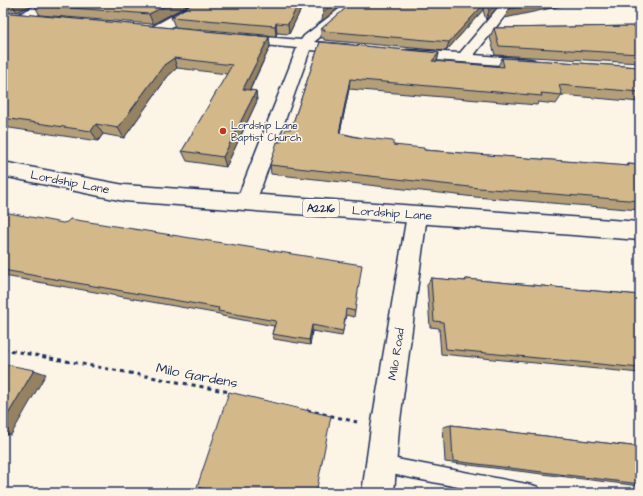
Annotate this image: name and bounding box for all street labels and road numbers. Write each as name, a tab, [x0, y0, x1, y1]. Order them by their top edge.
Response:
street label: Lordship Lane	[29, 167, 111, 199]
road number: A2216	[303, 199, 339, 217]
street label: Lordship Lane	[351, 202, 433, 225]
street label: Milo Road	[384, 327, 409, 381]
street label: Milo Gardens	[154, 358, 239, 394]

